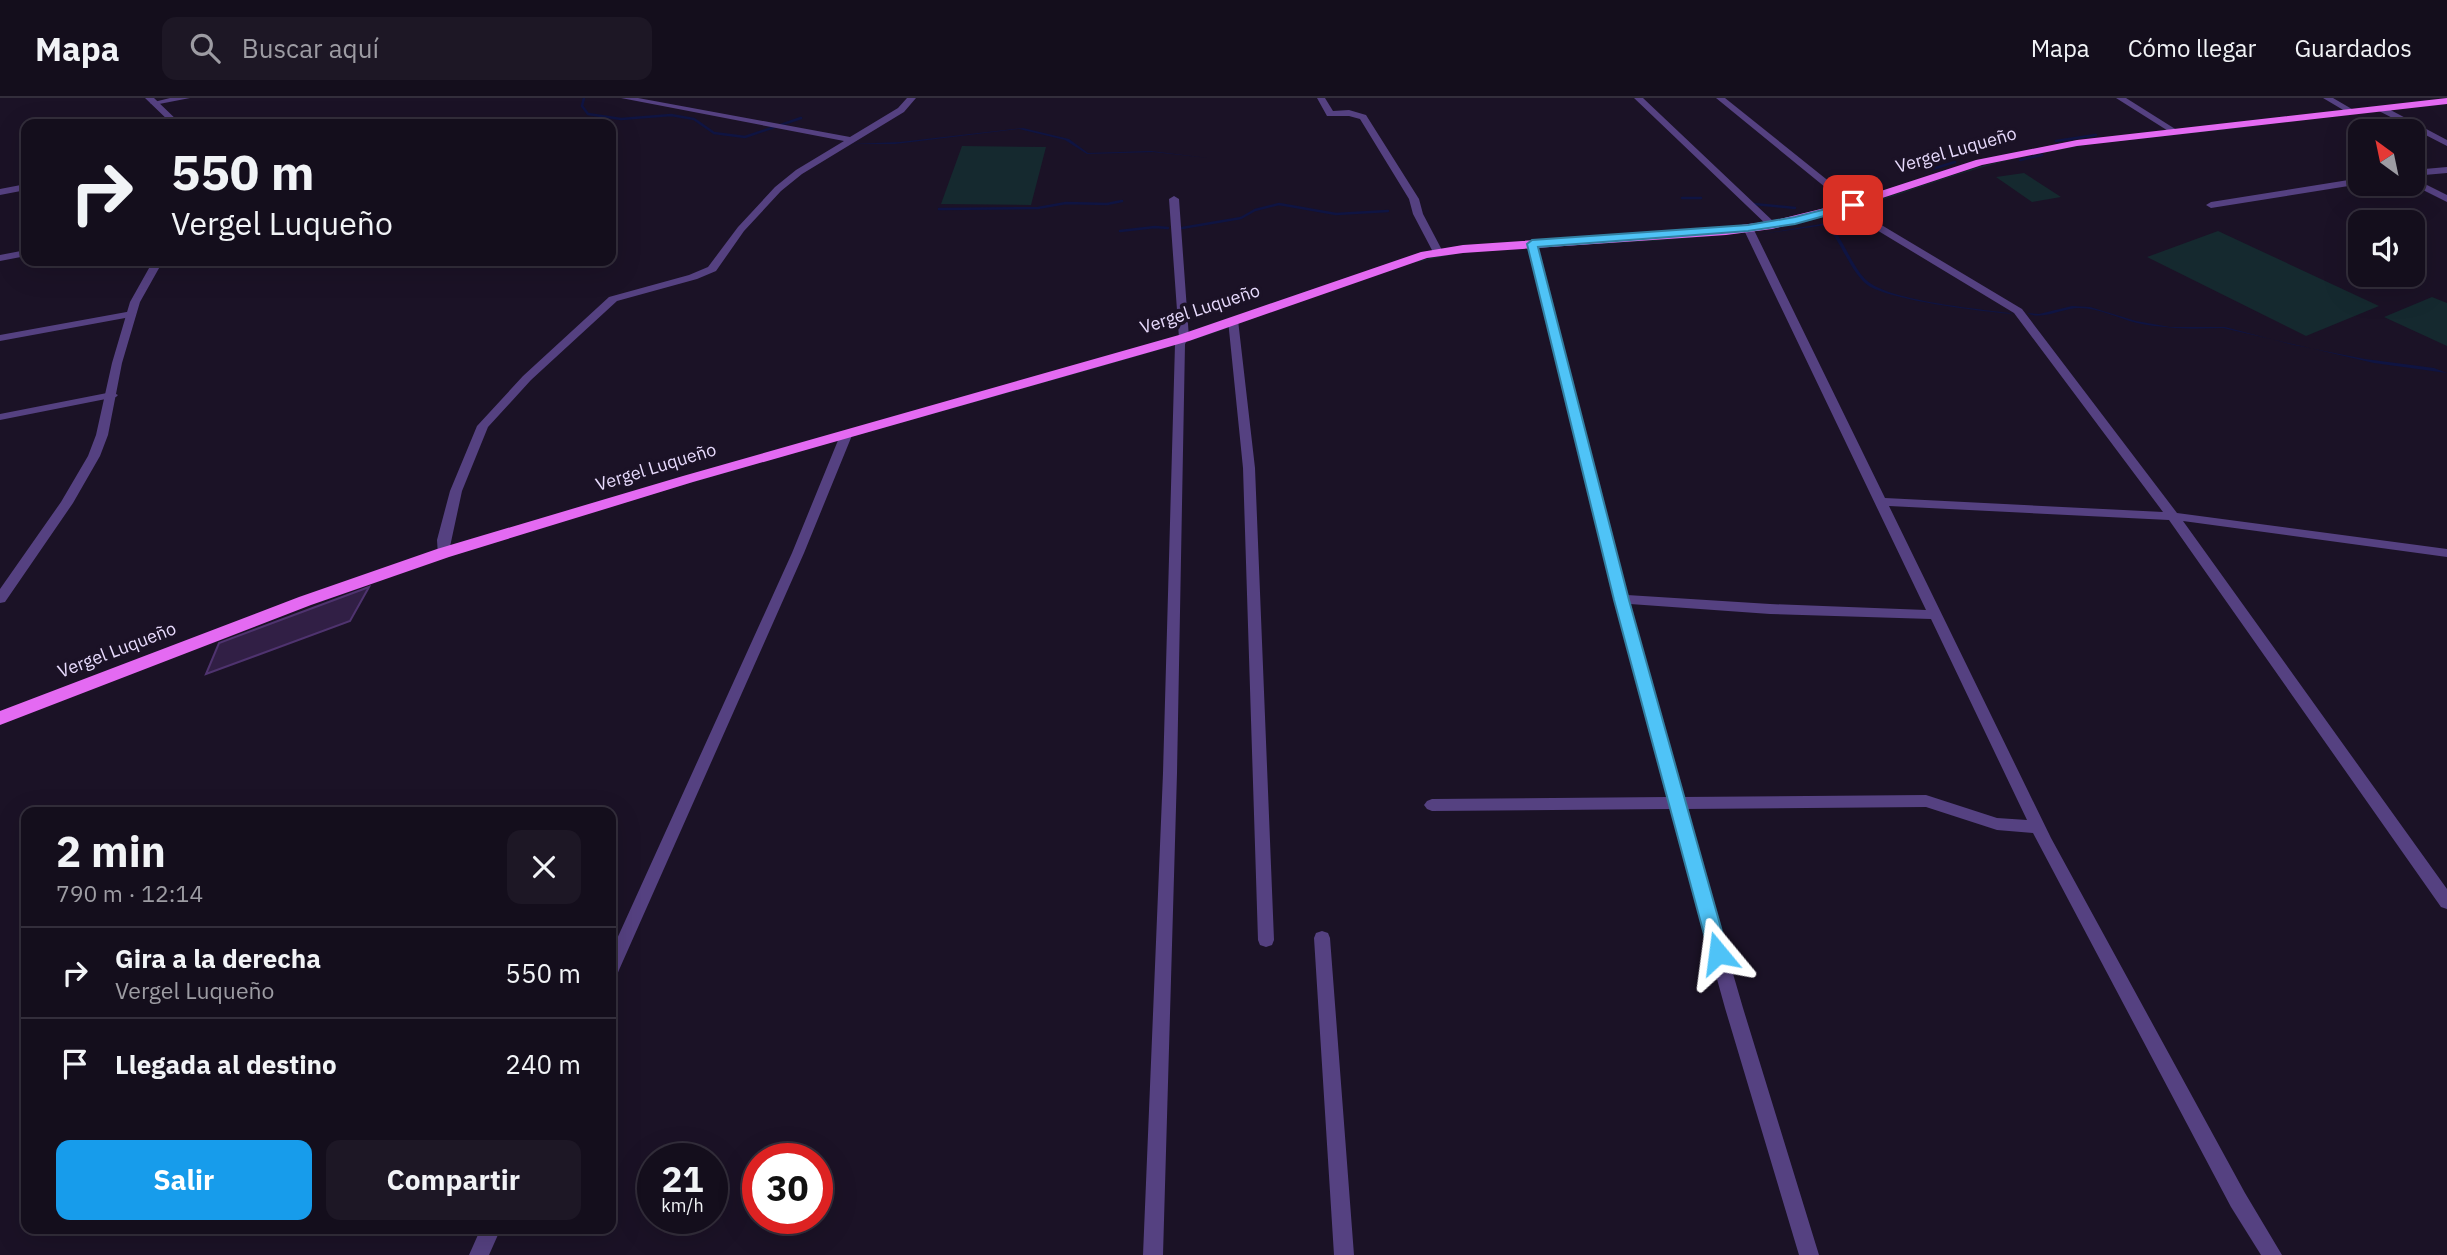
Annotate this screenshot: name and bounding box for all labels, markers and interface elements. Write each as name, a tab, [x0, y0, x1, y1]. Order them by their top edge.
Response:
search box	[162, 17, 652, 80]
text: Mapa	[35, 27, 120, 70]
icon: search	[186, 29, 224, 67]
text: Buscar aquí	[242, 31, 379, 65]
text: Mapa	[2031, 32, 2090, 64]
text: Cómo llegar	[2128, 32, 2256, 64]
text: Guardados	[2294, 32, 2412, 64]
north arrow	[2348, 119, 2426, 196]
map controls	[2348, 119, 2425, 287]
street label: Vergel Luqueño	[1893, 121, 2019, 178]
text: 550 m	[171, 140, 315, 203]
icon: right	[56, 147, 147, 238]
pin	[1823, 175, 1883, 235]
icon: arrive	[1834, 186, 1872, 224]
text: Vergel Luqueño	[171, 202, 393, 244]
button: sound	[2348, 210, 2425, 287]
street label: Vergel Luqueño	[1137, 278, 1263, 339]
street label: Vergel Luqueño	[593, 437, 719, 496]
street label: Vergel Luqueño	[54, 616, 179, 683]
text: 2 min	[56, 824, 166, 879]
button: close	[507, 830, 581, 904]
text: 790 m · 12:14	[56, 878, 203, 908]
position arrow	[1681, 916, 1755, 990]
text: Gira a la derecha	[115, 941, 321, 975]
icon: right	[56, 954, 94, 992]
text: 550 m	[505, 956, 581, 990]
text: Vergel Luqueño	[115, 975, 275, 1005]
icon: arrive	[56, 1045, 94, 1083]
text: Llegada al destino	[115, 1047, 337, 1081]
text: 240 m	[505, 1047, 581, 1081]
button: Salir	[56, 1140, 312, 1220]
button: Compartir	[326, 1140, 581, 1220]
speed limit sign: 30	[742, 1143, 833, 1234]
text: 21	[661, 1156, 704, 1202]
text: km/h	[661, 1194, 704, 1217]

